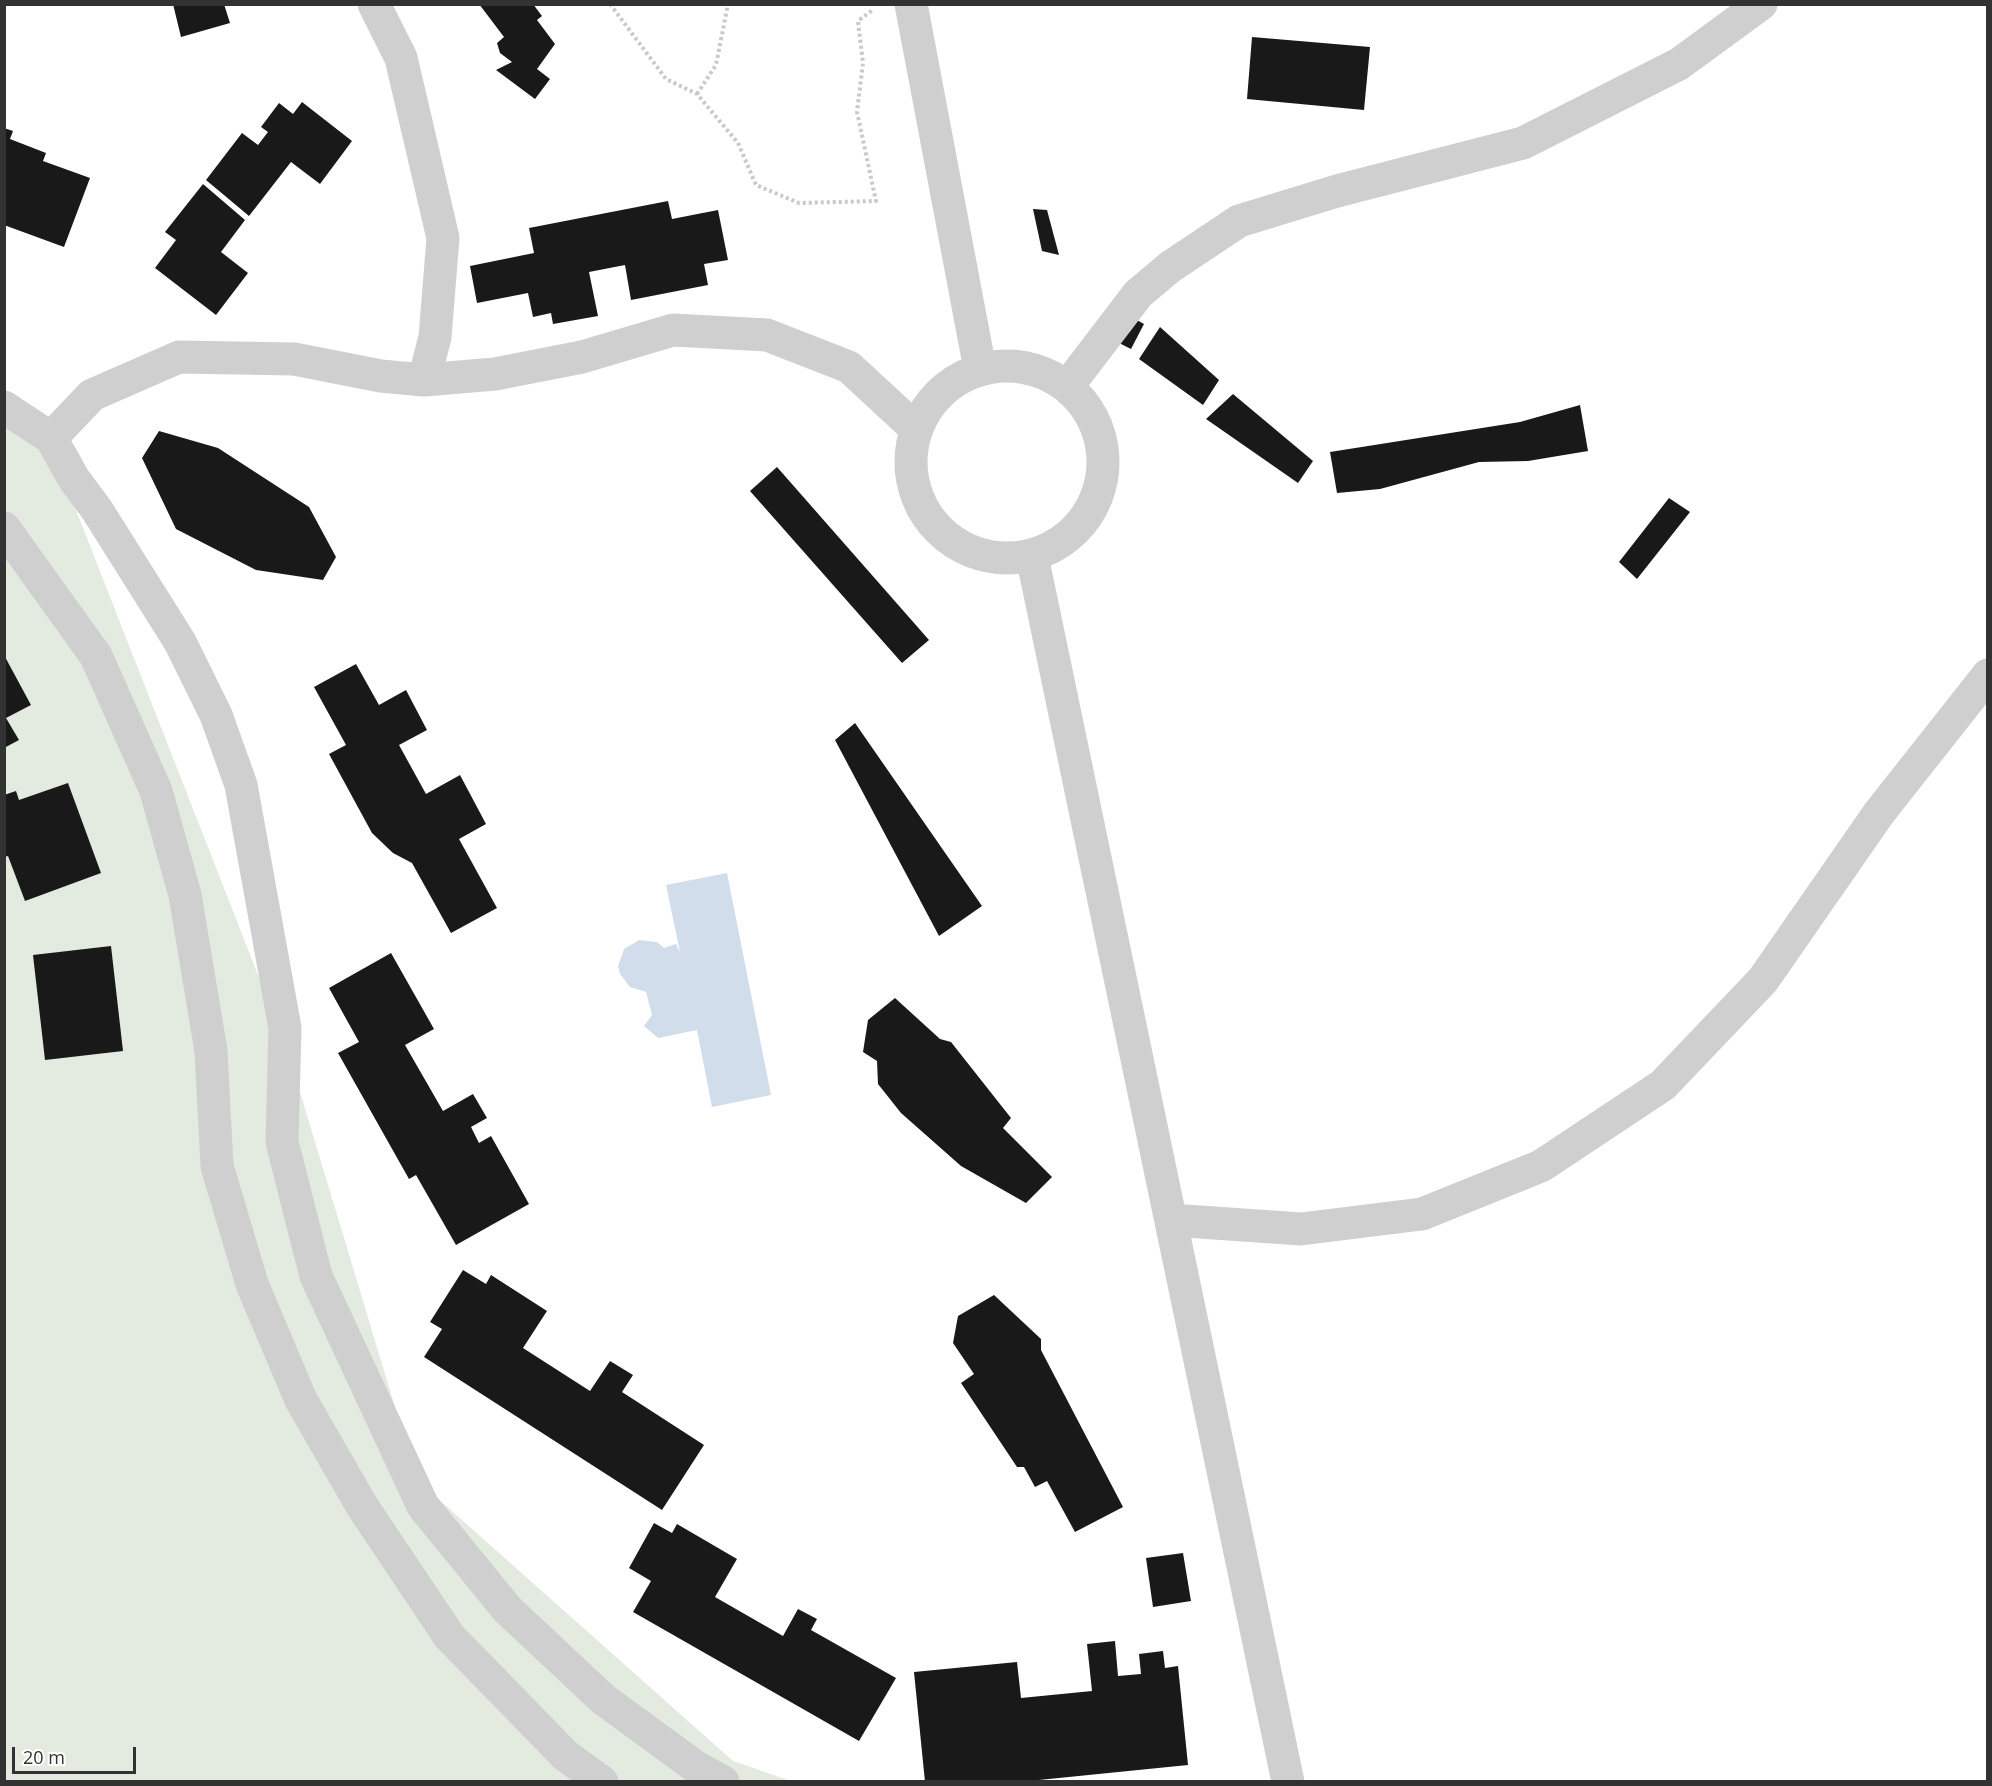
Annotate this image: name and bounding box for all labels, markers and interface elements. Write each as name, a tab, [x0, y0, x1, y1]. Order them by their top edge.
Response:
scale bar	[15, 1735, 140, 1773]
text: 20 m	[23, 1745, 65, 1769]

